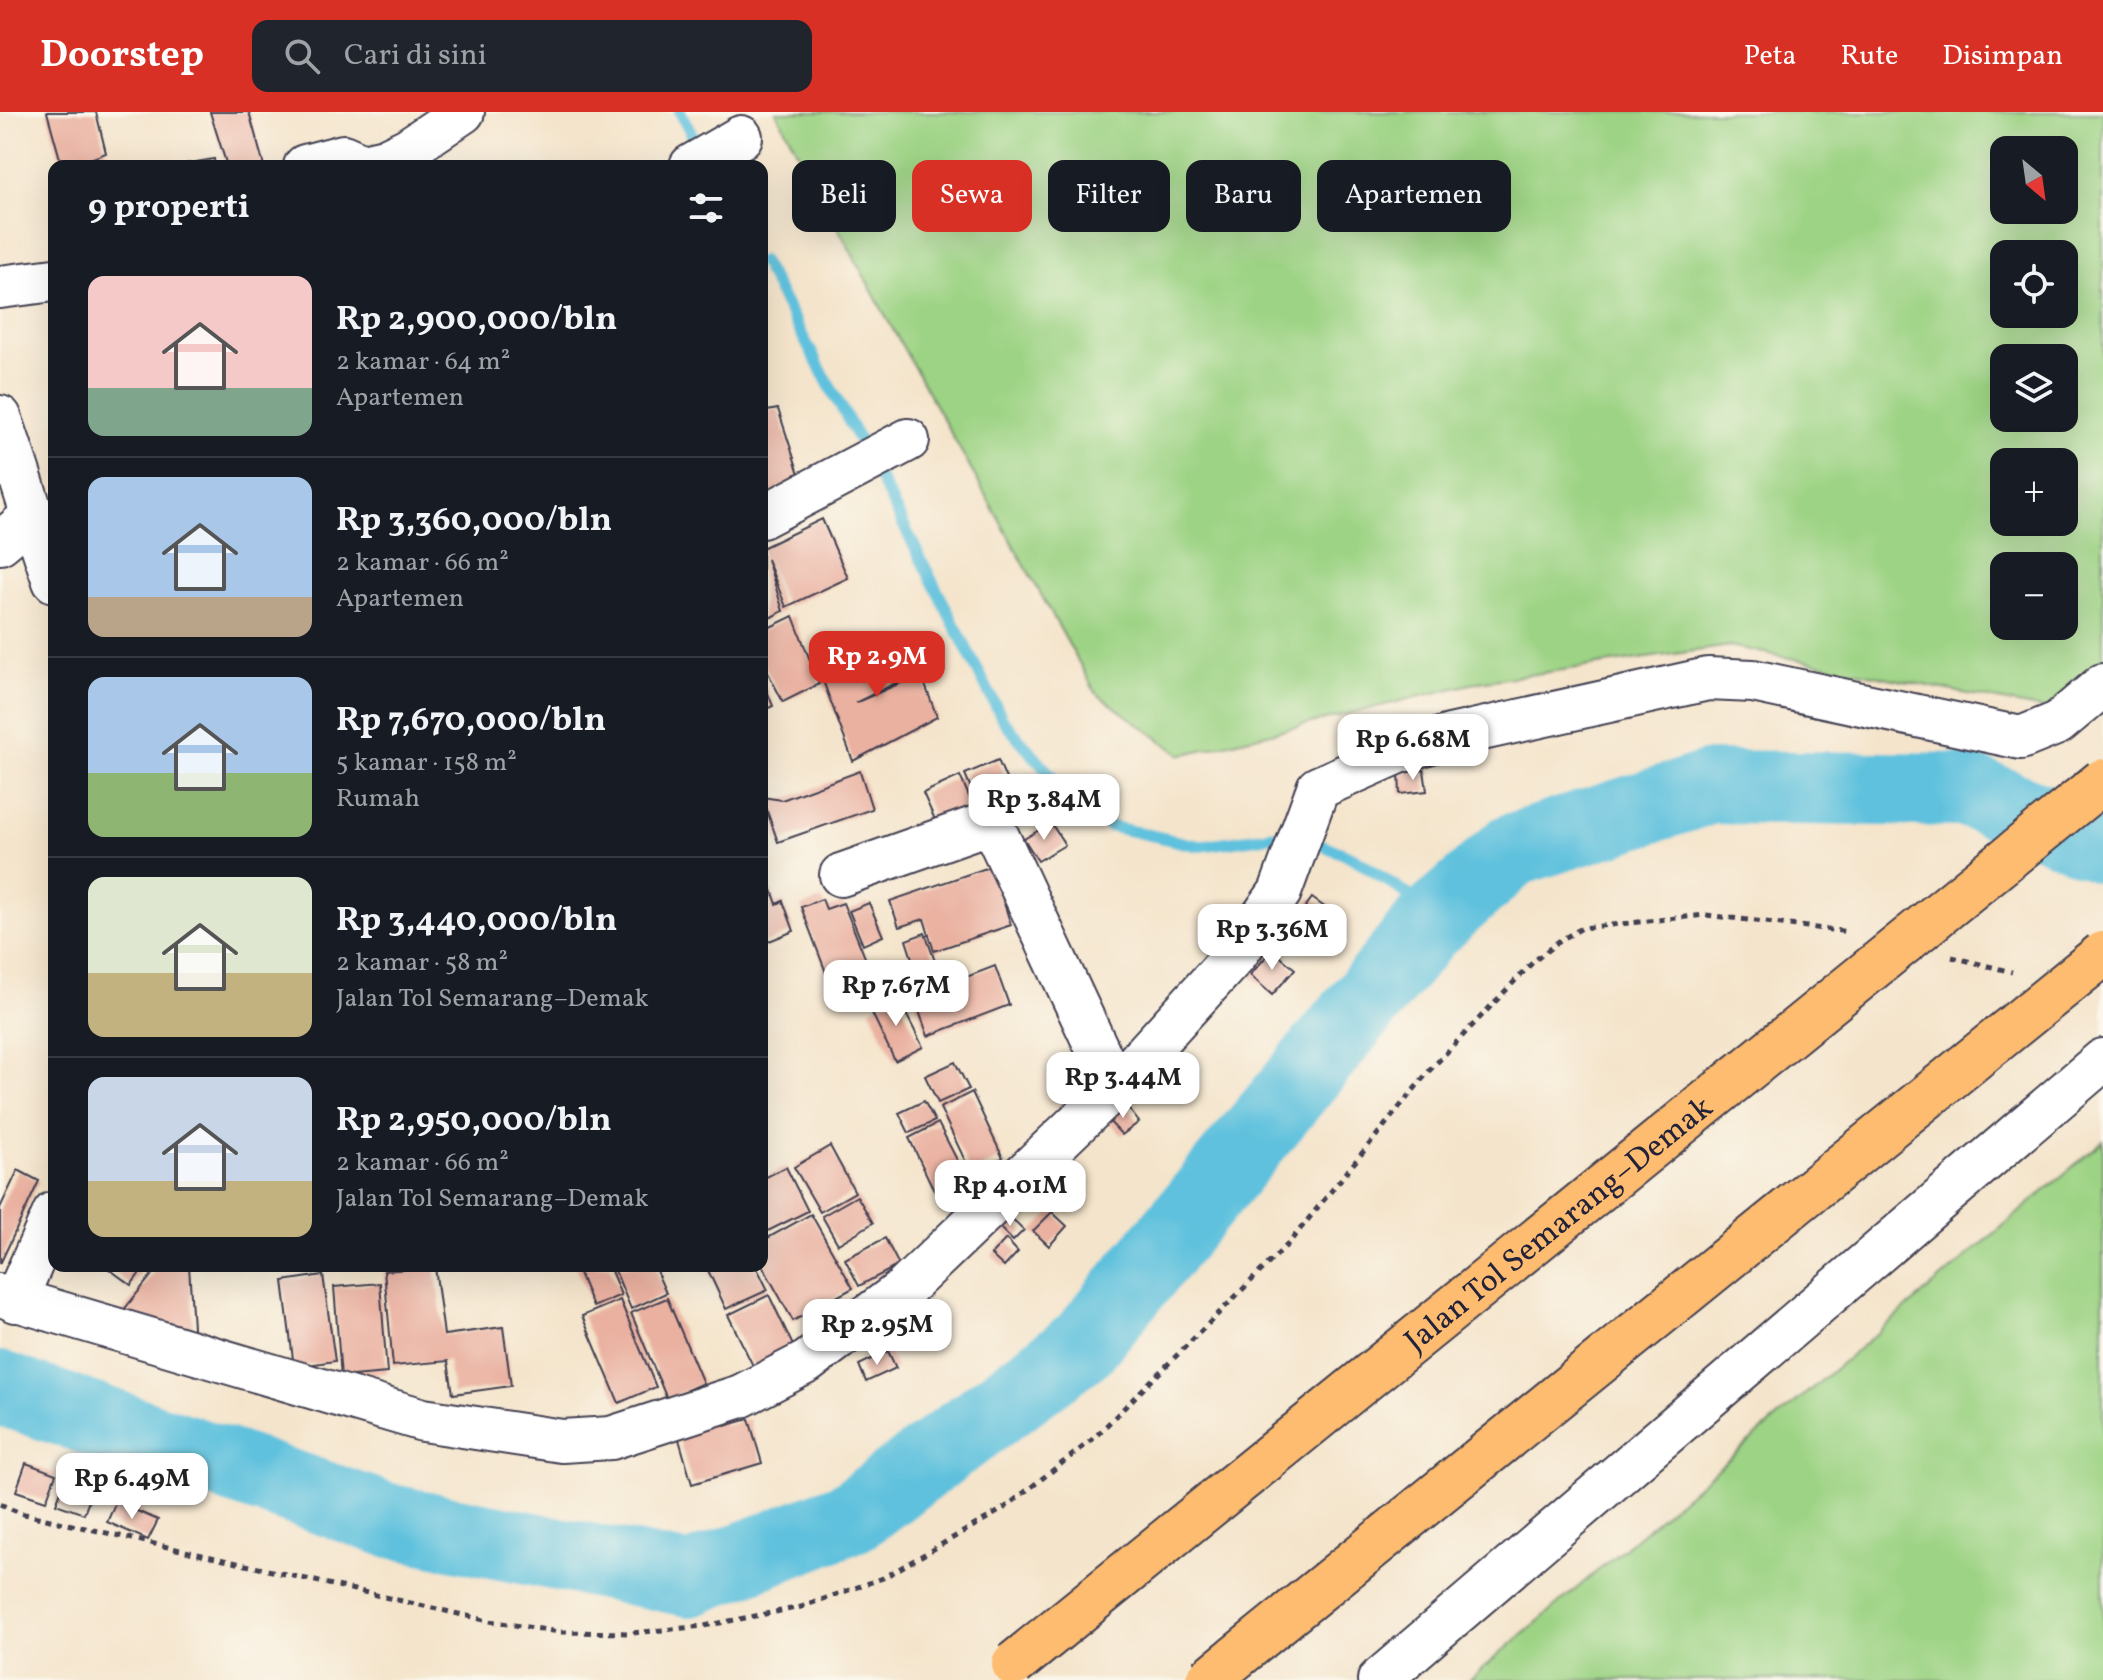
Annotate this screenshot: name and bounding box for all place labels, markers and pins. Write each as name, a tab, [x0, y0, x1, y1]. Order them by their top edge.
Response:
pin: Rp 2.9M	[803, 631, 951, 699]
pin: Rp 6.68M	[1330, 714, 1496, 782]
pin: Rp 3.84M	[961, 774, 1127, 842]
pin: Rp 3.36M	[1189, 904, 1355, 972]
pin: Rp 7.67M	[813, 960, 979, 1028]
pin: Rp 3.44M	[1040, 1052, 1206, 1120]
pin: Rp 4.01M	[927, 1160, 1093, 1228]
pin: Rp 2.95M	[794, 1299, 960, 1367]
pin: Rp 6.49M	[49, 1453, 215, 1521]

